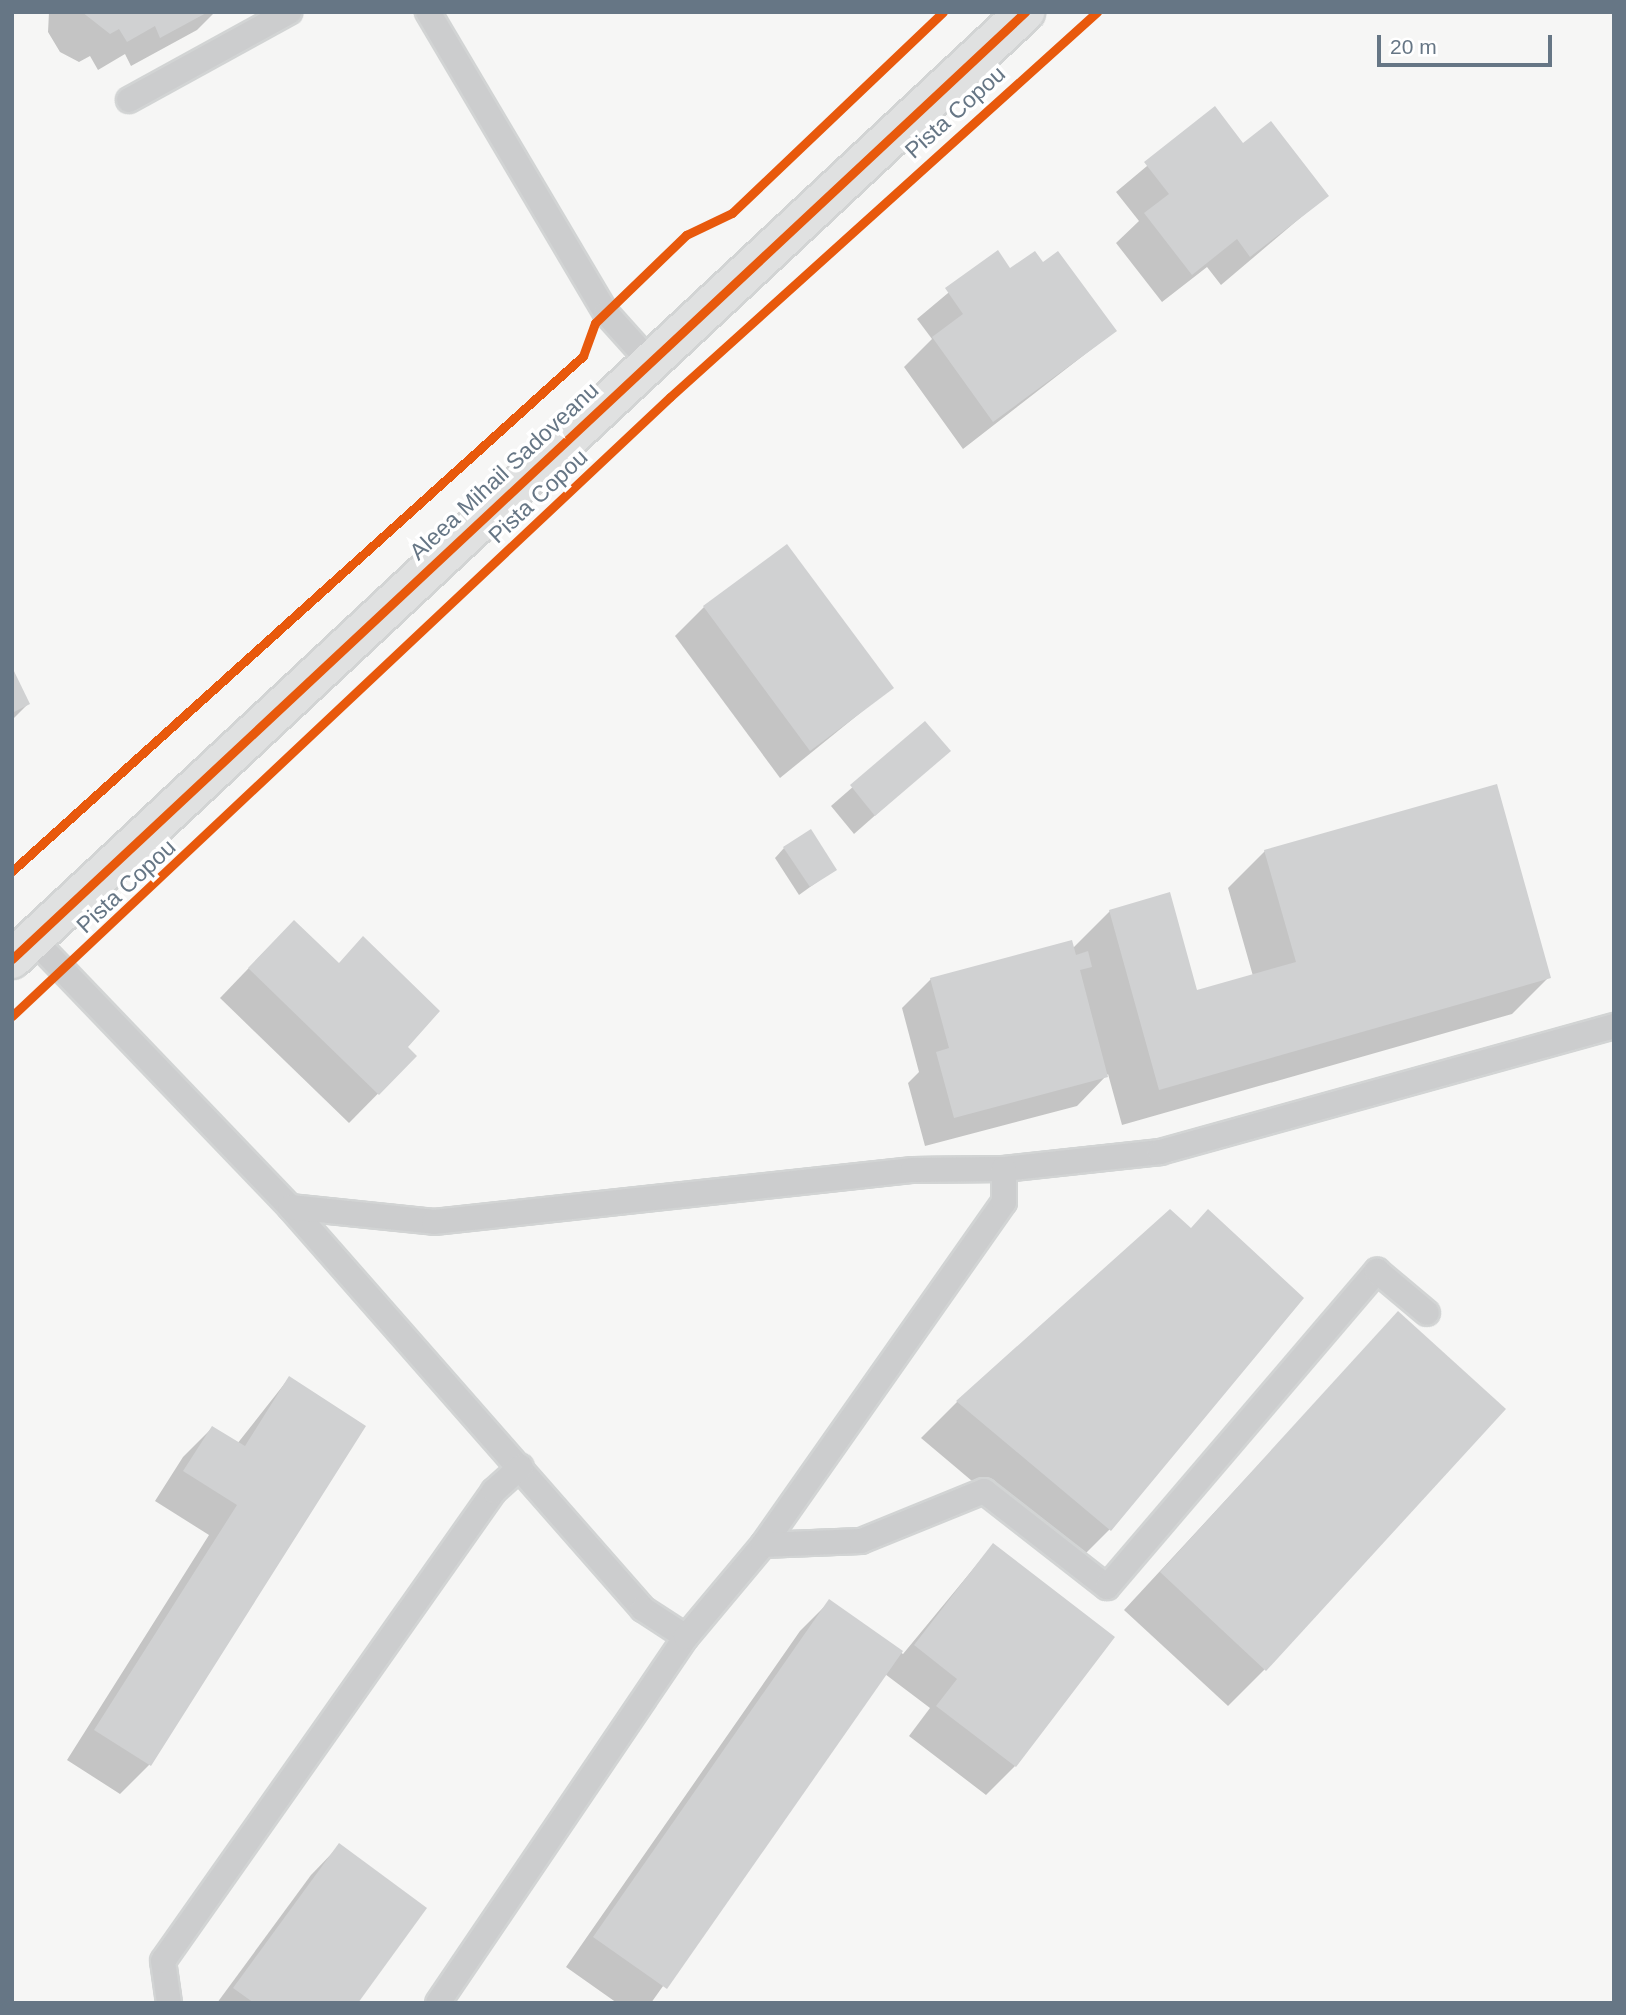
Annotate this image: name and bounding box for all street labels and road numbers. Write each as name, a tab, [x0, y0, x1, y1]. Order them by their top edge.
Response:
street label: Pista Copou	[899, 60, 1011, 164]
street label: Aleea Mihail Sadoveanu	[404, 376, 604, 566]
street label: Pista Copou	[483, 443, 593, 549]
street label: Pista Copou	[71, 833, 181, 939]

